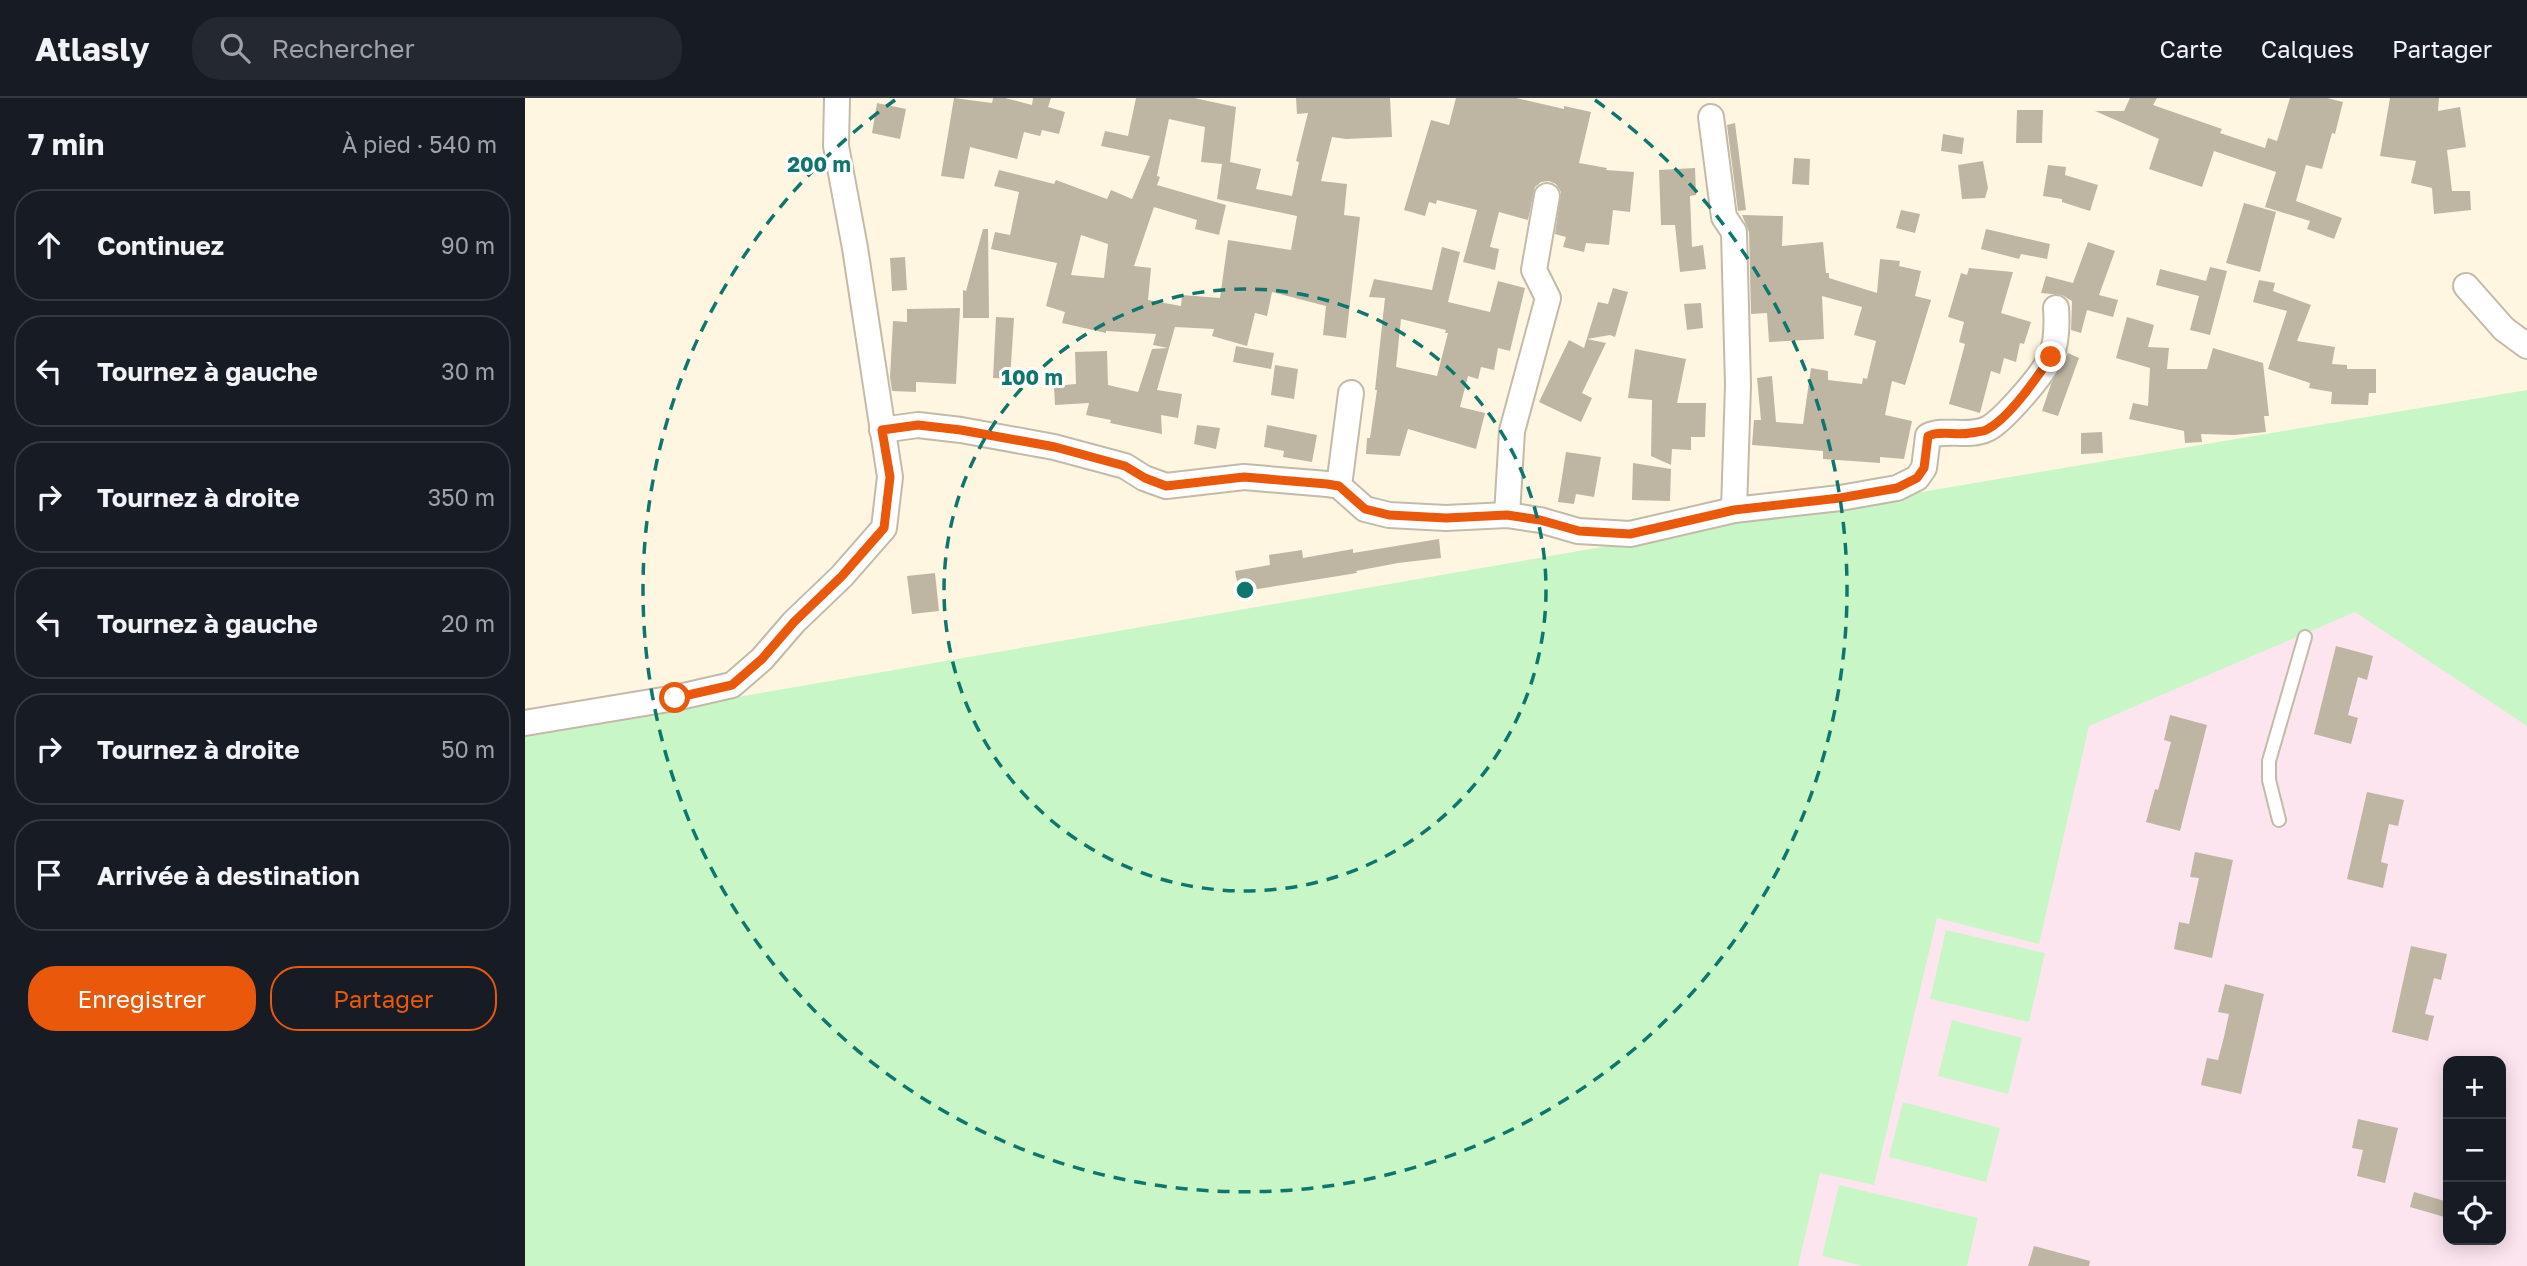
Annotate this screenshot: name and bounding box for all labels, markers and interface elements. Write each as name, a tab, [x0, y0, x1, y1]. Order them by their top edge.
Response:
search box	[192, 17, 682, 80]
text: Atlasly	[35, 29, 150, 68]
icon: search	[216, 29, 254, 67]
text: Rechercher	[272, 33, 415, 64]
text: Carte	[2159, 34, 2223, 63]
text: Calques	[2261, 34, 2354, 63]
text: Partager	[2392, 34, 2492, 63]
text: 7 min	[28, 126, 104, 162]
text: À pied · 540 m	[342, 130, 497, 158]
text: 200 m	[787, 151, 851, 177]
icon: ahead	[30, 226, 68, 264]
text: Continuez	[97, 230, 224, 261]
text: 90 m	[441, 231, 495, 259]
route end	[2035, 341, 2066, 372]
icon: left	[30, 352, 68, 390]
text: Tournez à gauche	[97, 356, 318, 387]
text: 30 m	[441, 357, 495, 385]
text: 100 m	[1001, 364, 1063, 390]
icon: right	[30, 478, 68, 516]
text: Tournez à droite	[97, 482, 300, 513]
text: 350 m	[428, 483, 495, 511]
centre of rings	[1233, 578, 1257, 602]
icon: left	[30, 604, 68, 642]
text: Tournez à gauche	[97, 608, 318, 639]
text: 20 m	[441, 609, 495, 637]
route start	[659, 682, 690, 713]
icon: right	[30, 730, 68, 768]
text: Tournez à droite	[97, 734, 300, 765]
text: 50 m	[441, 735, 495, 763]
icon: arrive	[30, 856, 68, 894]
text: Arrivée à destination	[97, 860, 360, 891]
button: Enregistrer	[28, 966, 256, 1031]
button: Partager	[270, 966, 497, 1031]
map controls	[2443, 1056, 2506, 1245]
button: +	[2443, 1056, 2506, 1119]
button: −	[2443, 1119, 2506, 1182]
button: locate	[2443, 1182, 2506, 1245]

